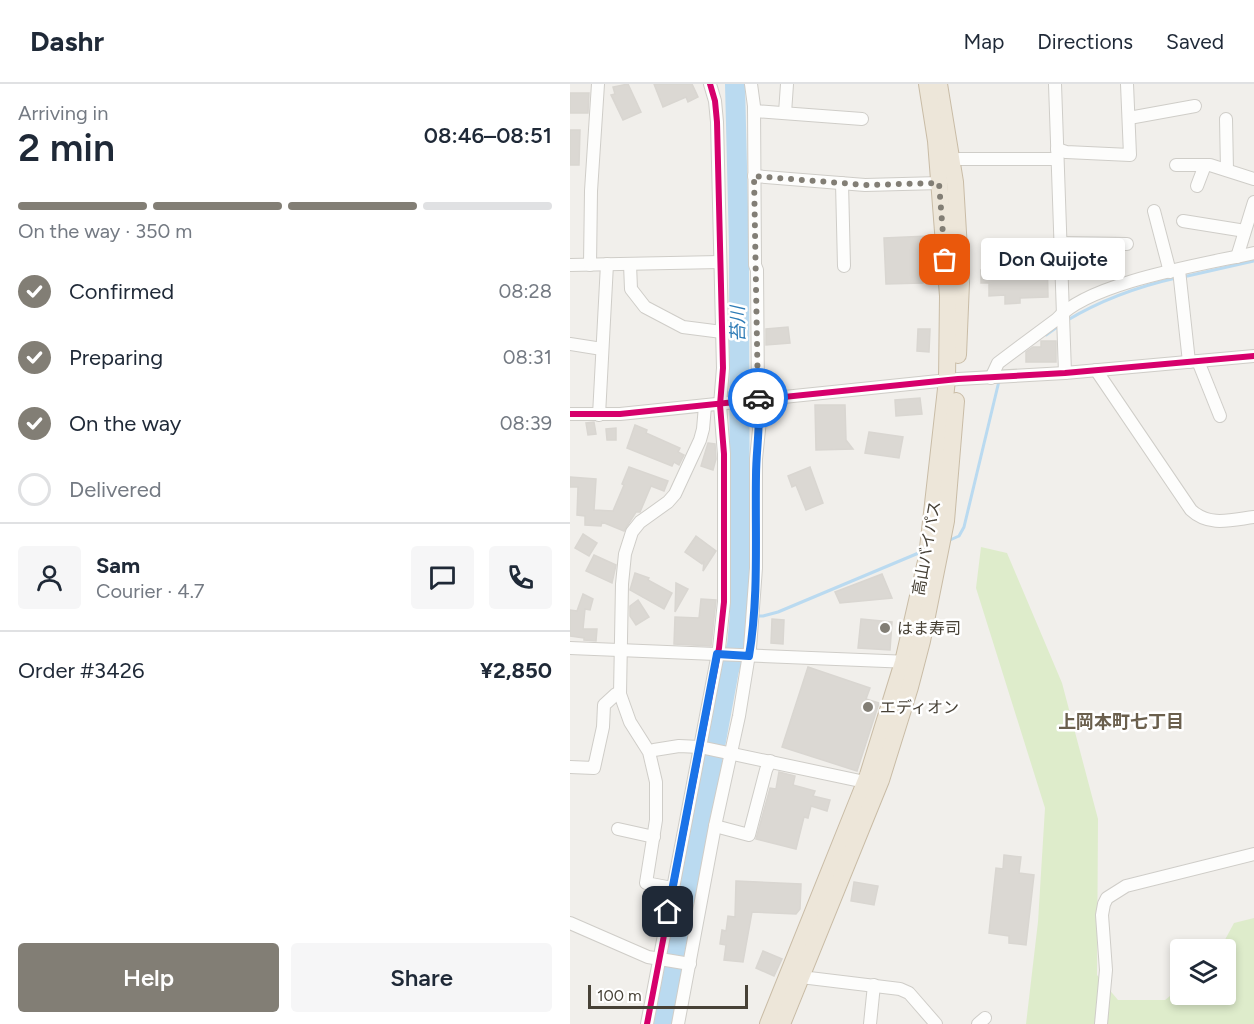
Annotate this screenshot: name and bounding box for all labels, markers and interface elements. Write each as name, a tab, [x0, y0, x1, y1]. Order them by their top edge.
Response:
text: Dashr	[30, 24, 104, 58]
text: Map	[963, 29, 1004, 54]
text: Directions	[1037, 29, 1133, 54]
text: Saved	[1166, 29, 1224, 54]
text: Arriving in	[18, 101, 108, 125]
text: 08:46–08:51	[424, 122, 552, 149]
text: 2 min	[18, 124, 115, 171]
text: On the way · 350 m	[18, 219, 192, 243]
pin	[919, 234, 970, 285]
callout: Don Quijote	[981, 239, 1125, 281]
icon: bag	[928, 243, 961, 276]
text: Don Quijote	[998, 247, 1108, 271]
icon: check	[18, 275, 51, 308]
text: Confirmed	[69, 278, 174, 305]
text: 08:28	[498, 279, 552, 303]
water label: 苔川	[727, 304, 749, 342]
icon: check	[18, 341, 51, 374]
text: Preparing	[69, 344, 163, 371]
text: 08:31	[503, 345, 552, 369]
courier	[728, 368, 788, 428]
icon: car	[742, 382, 775, 415]
icon: check	[18, 407, 51, 440]
text: On the way	[69, 410, 181, 437]
text: 08:39	[500, 411, 552, 435]
text: Delivered	[69, 476, 162, 503]
street label: 高山バイパス	[909, 499, 944, 597]
button: person	[18, 546, 81, 609]
button: chat	[411, 546, 474, 609]
button: phone	[489, 546, 552, 609]
text: Sam	[96, 552, 140, 579]
text: Courier · 4.7	[96, 579, 205, 603]
place label: はま寿司	[897, 619, 961, 638]
marker: はま寿司	[878, 621, 892, 635]
text: Order #3426	[18, 657, 145, 684]
text: ¥2,850	[480, 657, 552, 684]
place label: エディオン	[880, 698, 959, 717]
marker: エディオン	[861, 700, 875, 714]
district label: 上岡本町七丁目	[1058, 711, 1184, 733]
pin	[642, 886, 693, 937]
icon: home	[651, 895, 684, 928]
map controls	[1170, 939, 1236, 1005]
button: layers	[1170, 939, 1236, 1005]
button: Help	[18, 943, 279, 1012]
button: Share	[291, 943, 552, 1012]
scale bar	[588, 982, 748, 1010]
text: 100 m	[597, 986, 642, 1005]

